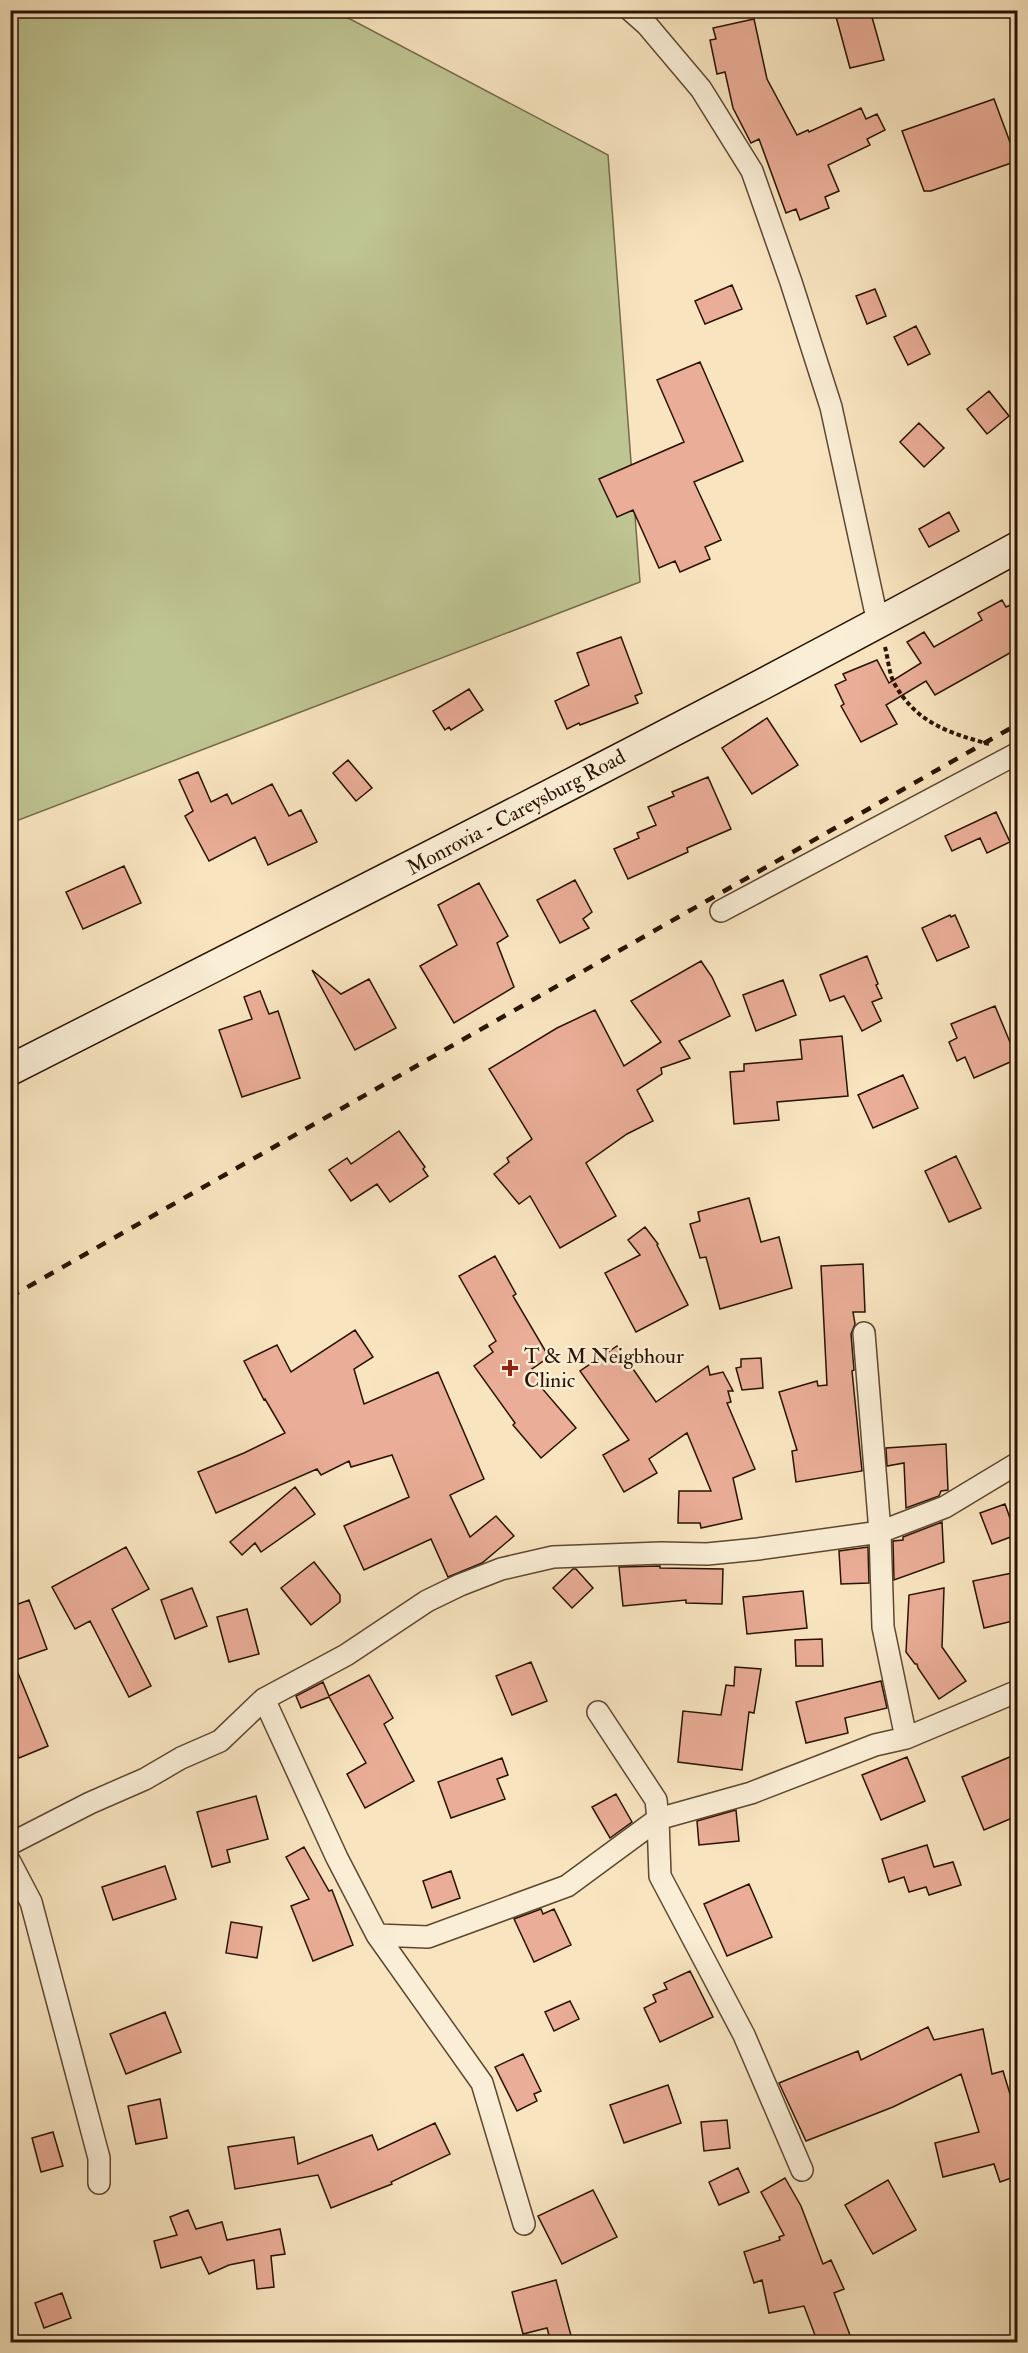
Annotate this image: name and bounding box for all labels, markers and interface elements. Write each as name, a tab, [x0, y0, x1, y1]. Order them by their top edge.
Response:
street label: Monrovia - Careysburg Road	[402, 743, 631, 882]
place label: T & M Neigbhour Clinic	[524, 1343, 684, 1394]
marker: T & M Neigbhour Clinic	[501, 1359, 519, 1377]

